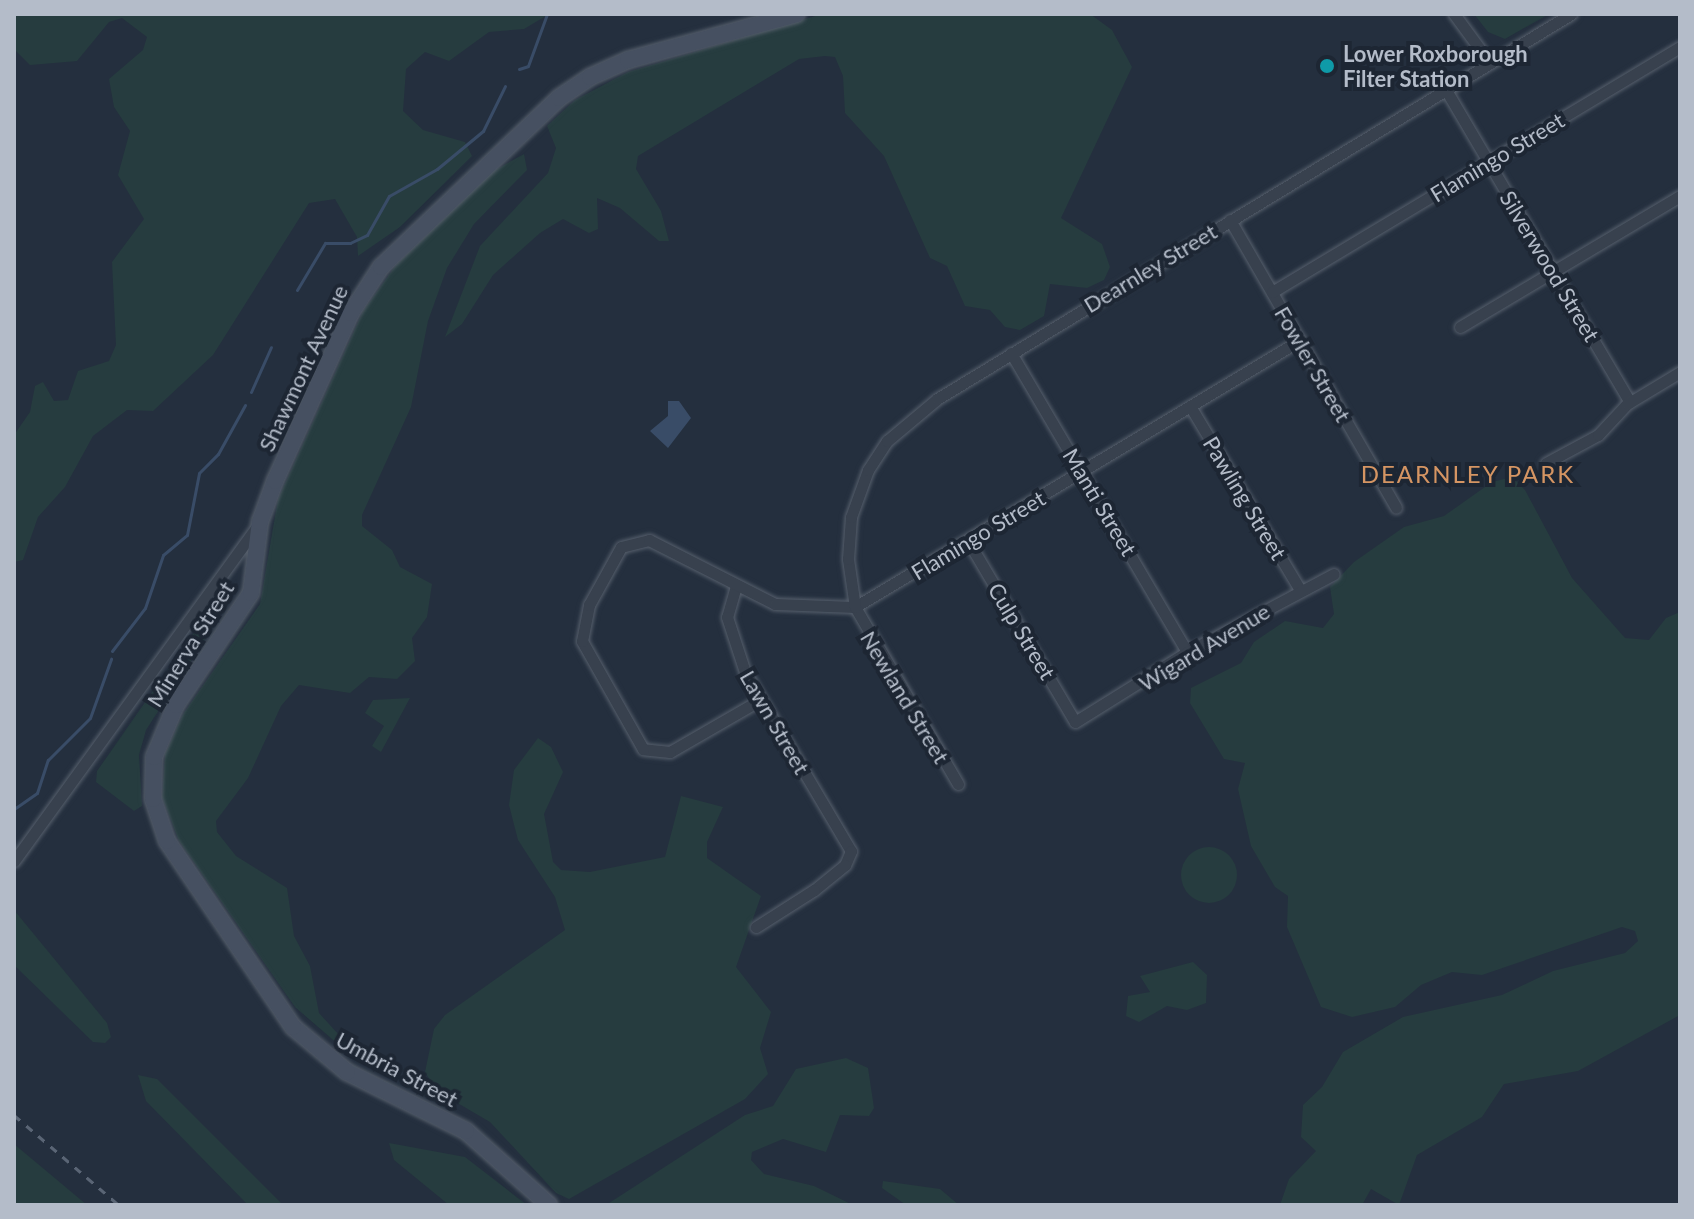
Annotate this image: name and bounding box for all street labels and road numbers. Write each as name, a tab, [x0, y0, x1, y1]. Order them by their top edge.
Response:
street label: Flamingo Street	[1425, 107, 1569, 207]
street label: Silverwood Street	[1495, 186, 1605, 346]
street label: Dearnley Street	[1079, 218, 1221, 318]
street label: Shawmont Avenue	[253, 280, 353, 456]
street label: Fowler Street	[1269, 301, 1357, 427]
street label: Pawling Street	[1198, 432, 1292, 564]
street label: Manti Street	[1058, 444, 1142, 560]
street label: Flamingo Street	[906, 485, 1050, 585]
street label: Minerva Street	[141, 576, 239, 712]
street label: Culp Street	[983, 578, 1061, 684]
street label: Wigard Avenue	[1133, 597, 1275, 697]
street label: Newland Street	[855, 626, 955, 768]
street label: Lawn Street	[735, 665, 815, 779]
street label: Umbria Street	[332, 1026, 462, 1112]

